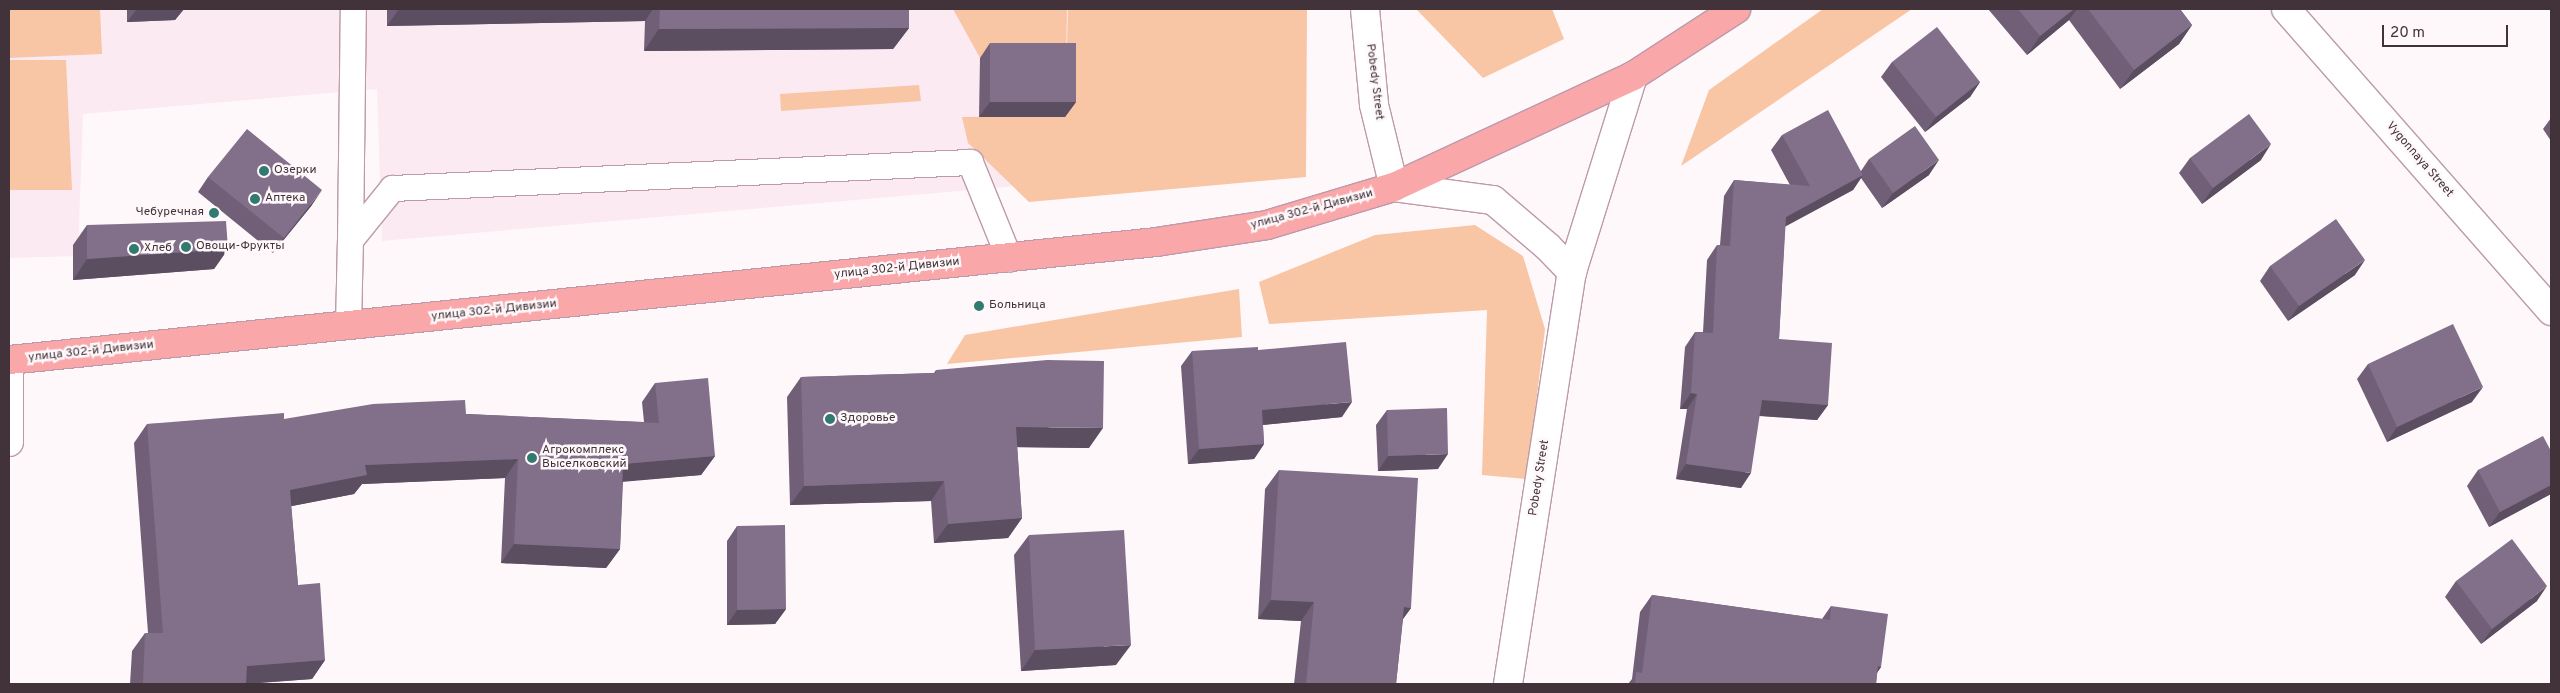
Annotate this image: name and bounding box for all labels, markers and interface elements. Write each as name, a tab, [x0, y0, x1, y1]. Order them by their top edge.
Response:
scale bar	[2385, 15, 2511, 47]
text: 20 m	[2390, 24, 2425, 43]
street label: Pobedy Street	[1362, 43, 1386, 121]
street label: Vygonnaya Street	[2382, 119, 2456, 201]
place label: Озерки	[274, 164, 317, 178]
marker: Озерки	[258, 165, 270, 177]
street label: улица 302-й Дивизии	[1249, 187, 1375, 233]
place label: Аптека	[265, 192, 305, 206]
marker: Аптека	[249, 193, 261, 205]
place label: Чебуречная	[136, 206, 204, 220]
marker: Чебуречная	[208, 207, 220, 219]
place label: Овощи-Фрукты	[196, 240, 285, 254]
marker: Овощи-Фрукты	[180, 241, 192, 253]
place label: Хлеб	[144, 242, 172, 256]
marker: Хлеб	[128, 243, 140, 255]
street label: улица 302-й Дивизии	[834, 255, 960, 283]
street label: улица 302-й Дивизии	[431, 297, 557, 325]
place label: Больница	[989, 299, 1046, 313]
marker: Больница	[973, 300, 985, 312]
street label: улица 302-й Дивизии	[28, 338, 154, 366]
place label: Здоровье	[840, 412, 895, 426]
marker: Здоровье	[824, 413, 836, 425]
street label: Pobedy Street	[1527, 439, 1553, 517]
place label: Агрокомплекс Выселковский	[542, 444, 627, 472]
marker: Агрокомплекс Выселковский	[526, 452, 538, 464]

